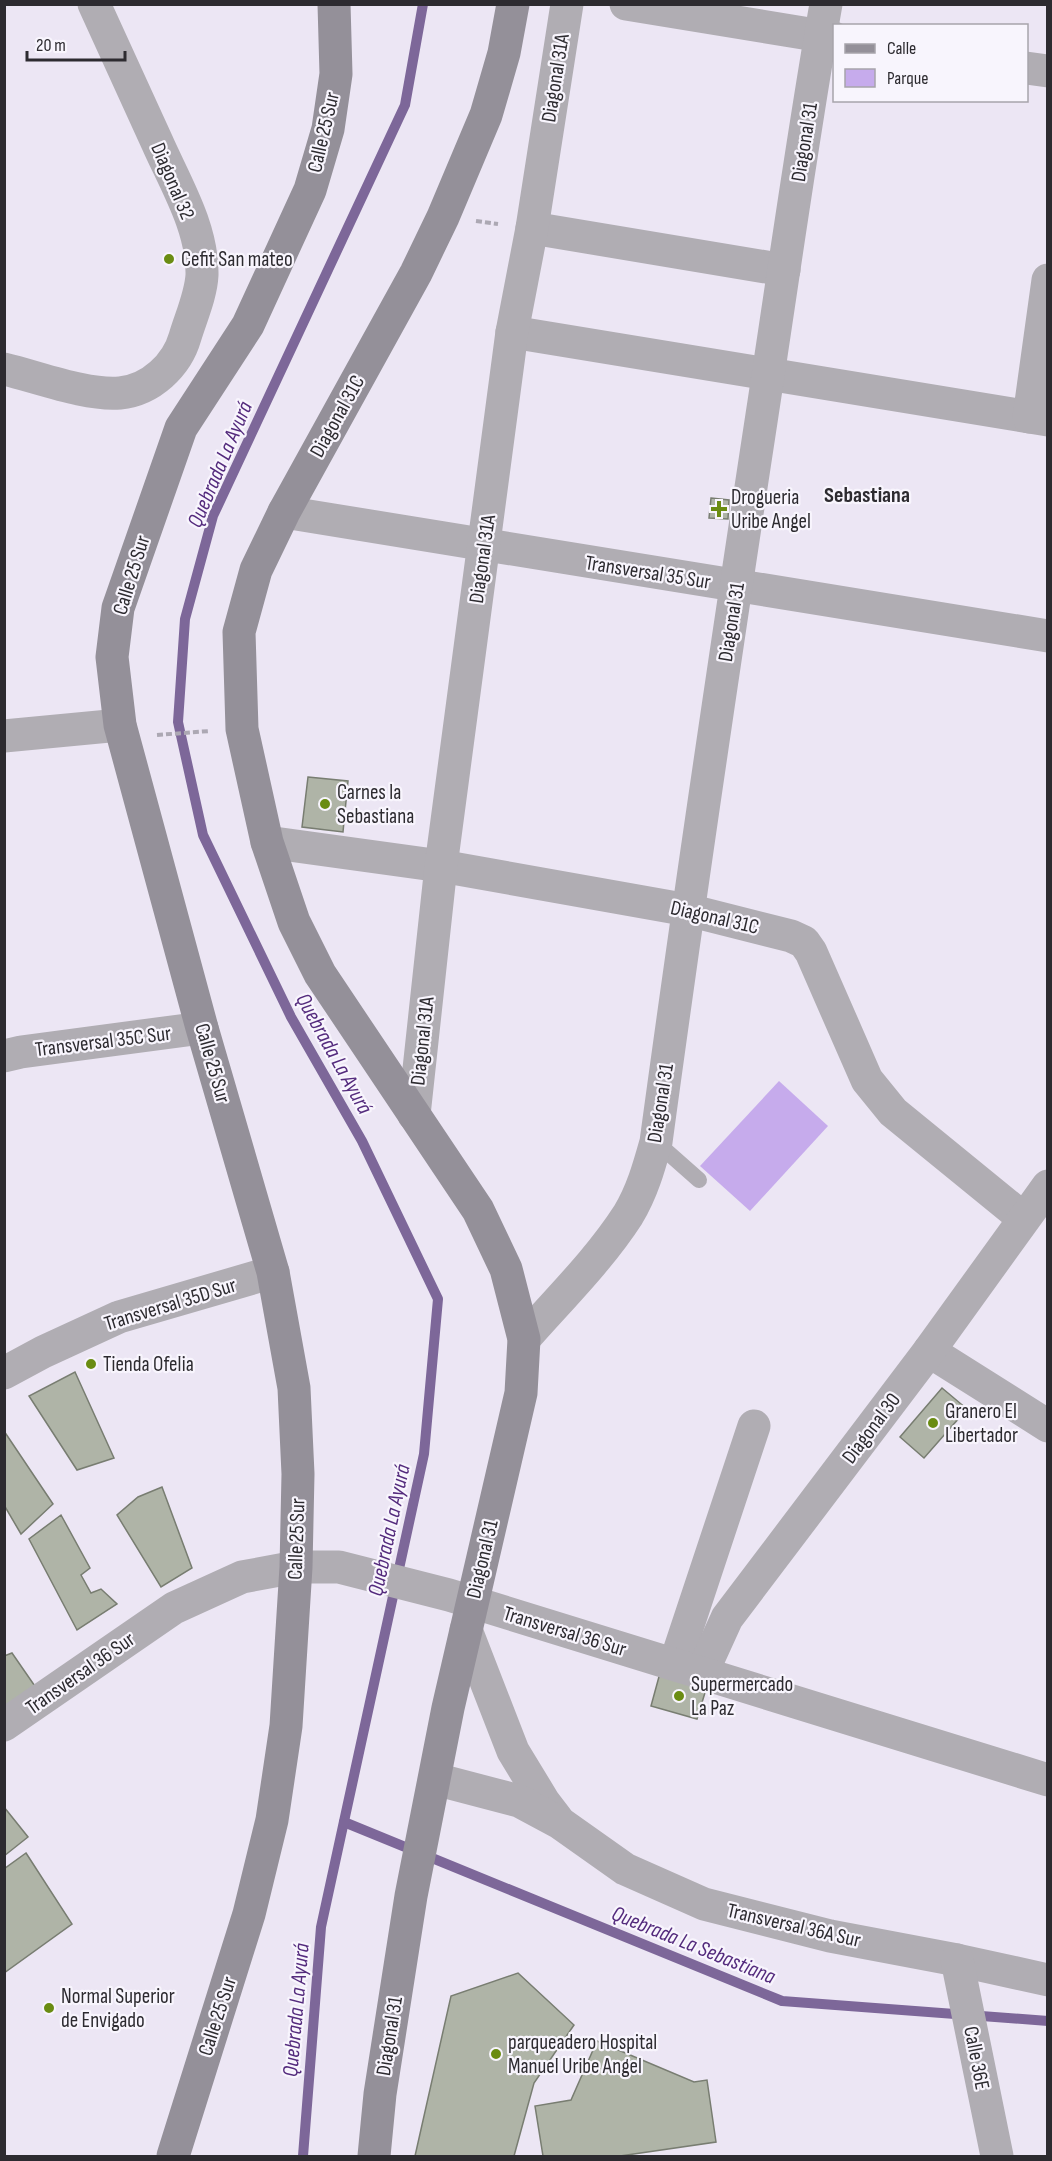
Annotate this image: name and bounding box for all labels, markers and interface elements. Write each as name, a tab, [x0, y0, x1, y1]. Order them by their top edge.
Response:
scale bar	[27, 24, 124, 62]
legend	[833, 24, 1028, 102]
street label: Diagonal 31A	[536, 31, 575, 124]
text: 20 m	[36, 35, 66, 56]
text: Calle	[887, 38, 916, 59]
text: Parque	[887, 68, 928, 89]
street label: Calle 25 Sur	[302, 89, 345, 175]
street label: Diagonal 31	[786, 100, 823, 183]
street label: Diagonal 32	[145, 139, 200, 223]
place label: Cefit San mateo	[181, 247, 293, 272]
marker: Cefit San mateo	[162, 252, 176, 266]
street label: Diagonal 31C	[305, 371, 370, 462]
water label: Quebrada La Ayurá	[182, 397, 259, 532]
district label: Sebastiana	[824, 482, 910, 509]
place label: Drogueria Uribe Angel	[731, 485, 811, 534]
marker: Drogueria Uribe Angel	[712, 502, 726, 516]
street label: Diagonal 31A	[464, 512, 501, 605]
street label: Calle 25 Sur	[108, 532, 155, 618]
street label: Transversal 35 Sur	[584, 550, 712, 595]
street label: Diagonal 31	[713, 580, 750, 663]
place label: Carnes la Sebastiana	[337, 780, 414, 829]
marker: Carnes la Sebastiana	[318, 797, 332, 811]
street label: Diagonal 31C	[668, 895, 762, 940]
water label: Quebrada La Ayurá	[289, 988, 378, 1119]
street label: Diagonal 31A	[405, 994, 440, 1087]
street label: Calle 25 Sur	[189, 1020, 236, 1106]
street label: Transversal 35C Sur	[34, 1021, 172, 1062]
street label: Diagonal 31	[642, 1061, 679, 1144]
street label: Transversal 35D Sur	[101, 1273, 239, 1336]
place label: Tienda Ofelia	[103, 1352, 194, 1377]
marker: Tienda Ofelia	[84, 1357, 98, 1371]
street label: Diagonal 30	[837, 1388, 906, 1468]
place label: Granero El Libertador	[945, 1399, 1018, 1448]
marker: Granero El Libertador	[926, 1416, 940, 1430]
water label: Quebrada La Ayurá	[362, 1462, 417, 1599]
street label: Calle 25 Sur	[283, 1498, 310, 1580]
street label: Diagonal 31	[461, 1517, 504, 1601]
street label: Transversal 36 Sur	[500, 1601, 629, 1662]
street label: Transversal 36 Sur	[21, 1627, 140, 1720]
place label: Supermercado La Paz	[691, 1672, 793, 1721]
marker: Supermercado La Paz	[672, 1689, 686, 1703]
street label: Transversal 36A Sur	[725, 1898, 863, 1953]
water label: Quebrada La Sebastiana	[608, 1900, 779, 1991]
water label: Quebrada La Ayurá	[277, 1942, 316, 2078]
street label: Calle 25 Sur	[193, 1973, 242, 2059]
place label: Normal Superior de Envigado	[61, 1984, 175, 2033]
street label: Diagonal 31	[371, 1994, 408, 2077]
marker: Normal Superior de Envigado	[42, 2001, 56, 2015]
street label: Calle 36E	[958, 2024, 995, 2092]
place label: parqueadero Hospital Manuel Uribe Angel	[508, 2030, 657, 2079]
marker: parqueadero Hospital Manuel Uribe Angel	[489, 2047, 503, 2061]

